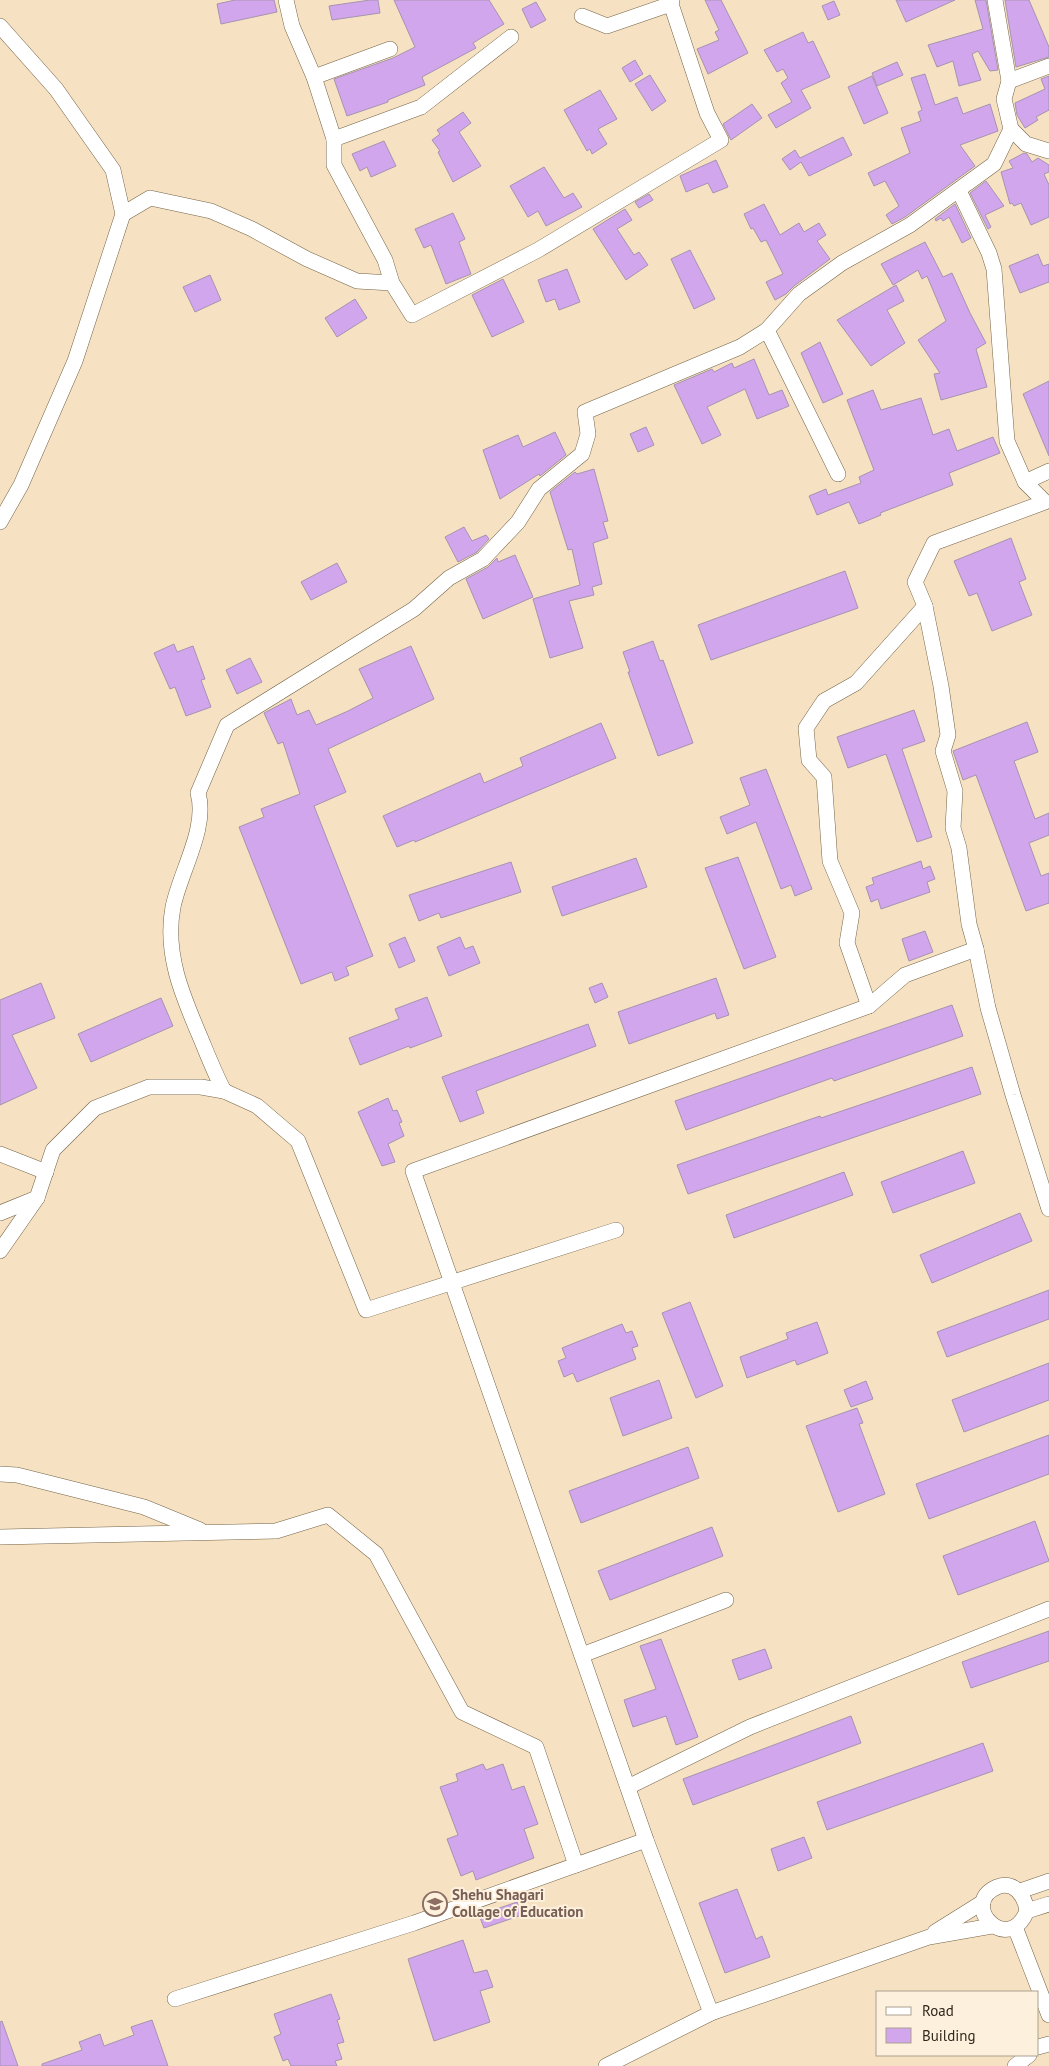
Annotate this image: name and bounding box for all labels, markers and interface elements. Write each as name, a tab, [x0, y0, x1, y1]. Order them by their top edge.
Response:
place label: Shehu Shagari Collage of Education	[452, 1885, 584, 1921]
school or university icon: Shehu Shagari Collage of Education	[422, 1891, 448, 1917]
legend	[876, 1991, 1039, 2056]
text: Road	[922, 2001, 954, 2020]
text: Building	[922, 2026, 976, 2045]

